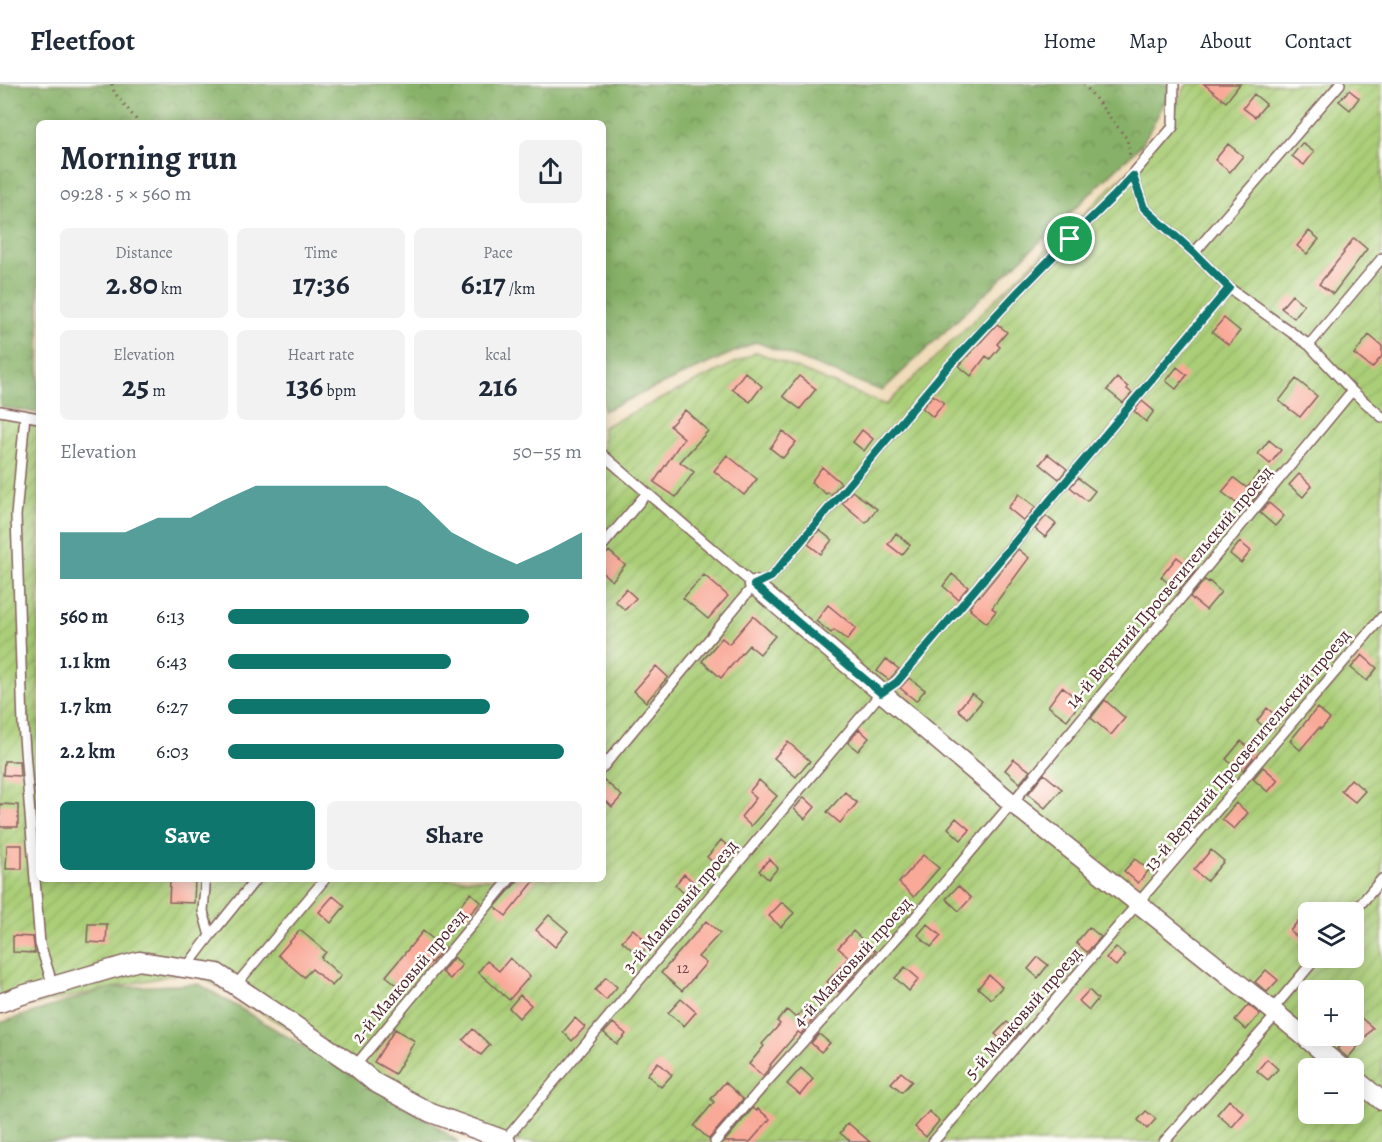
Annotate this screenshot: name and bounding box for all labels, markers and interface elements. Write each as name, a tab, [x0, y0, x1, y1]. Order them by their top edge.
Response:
text: Fleetfoot	[30, 22, 135, 60]
text: Home	[1043, 27, 1096, 55]
text: Map	[1129, 27, 1167, 55]
text: About	[1200, 27, 1252, 55]
text: Contact	[1285, 27, 1352, 55]
text: Morning run	[60, 135, 237, 180]
button: share	[519, 140, 582, 203]
text: 09:28 · 5 × 560 m	[60, 180, 191, 207]
pin	[1044, 213, 1095, 264]
icon: arrive	[1053, 222, 1086, 255]
text: Distance	[115, 242, 173, 264]
text: Time	[304, 242, 338, 264]
text: Pace	[483, 242, 513, 264]
text: 2.80	[106, 264, 158, 304]
text: 17:36	[292, 264, 350, 304]
text: 6:17	[461, 264, 506, 304]
text: km	[158, 278, 182, 300]
text: /km	[506, 278, 535, 300]
text: Elevation	[113, 344, 175, 366]
text: Heart rate	[288, 344, 354, 366]
text: kcal	[485, 344, 511, 366]
text: 25	[122, 366, 149, 406]
text: 136	[286, 366, 323, 406]
text: 216	[478, 366, 518, 406]
text: m	[149, 380, 166, 402]
text: bpm	[323, 380, 356, 402]
text: Elevation	[60, 438, 137, 465]
text: 50–55 m	[513, 438, 582, 465]
street label: 14-й Верхний Просветительский проезд	[1060, 460, 1278, 713]
text: 560 m	[60, 603, 108, 630]
text: 6:13	[156, 603, 185, 630]
street label: 13-й Верхний Просветительский проезд	[1138, 624, 1356, 876]
text: 1.1 km	[60, 648, 110, 675]
text: 6:43	[156, 648, 187, 675]
text: 1.7 km	[60, 693, 112, 720]
text: 6:27	[156, 693, 188, 720]
text: 2.2 km	[60, 738, 115, 765]
text: 6:03	[156, 738, 189, 765]
button: Save	[60, 801, 315, 870]
button: Share	[327, 801, 582, 870]
street label: 3-й Маяковый проезд	[617, 834, 743, 978]
street label: 4-й Маяковый проезд	[787, 892, 917, 1032]
map controls	[1298, 902, 1364, 1124]
button: layers	[1298, 902, 1364, 968]
street label: 2-й Маяковый проезд	[346, 904, 472, 1048]
street label: 5-й Маяковый проезд	[959, 942, 1087, 1084]
house number: 12	[677, 958, 689, 978]
button: +	[1298, 980, 1364, 1046]
button: −	[1298, 1058, 1364, 1124]

